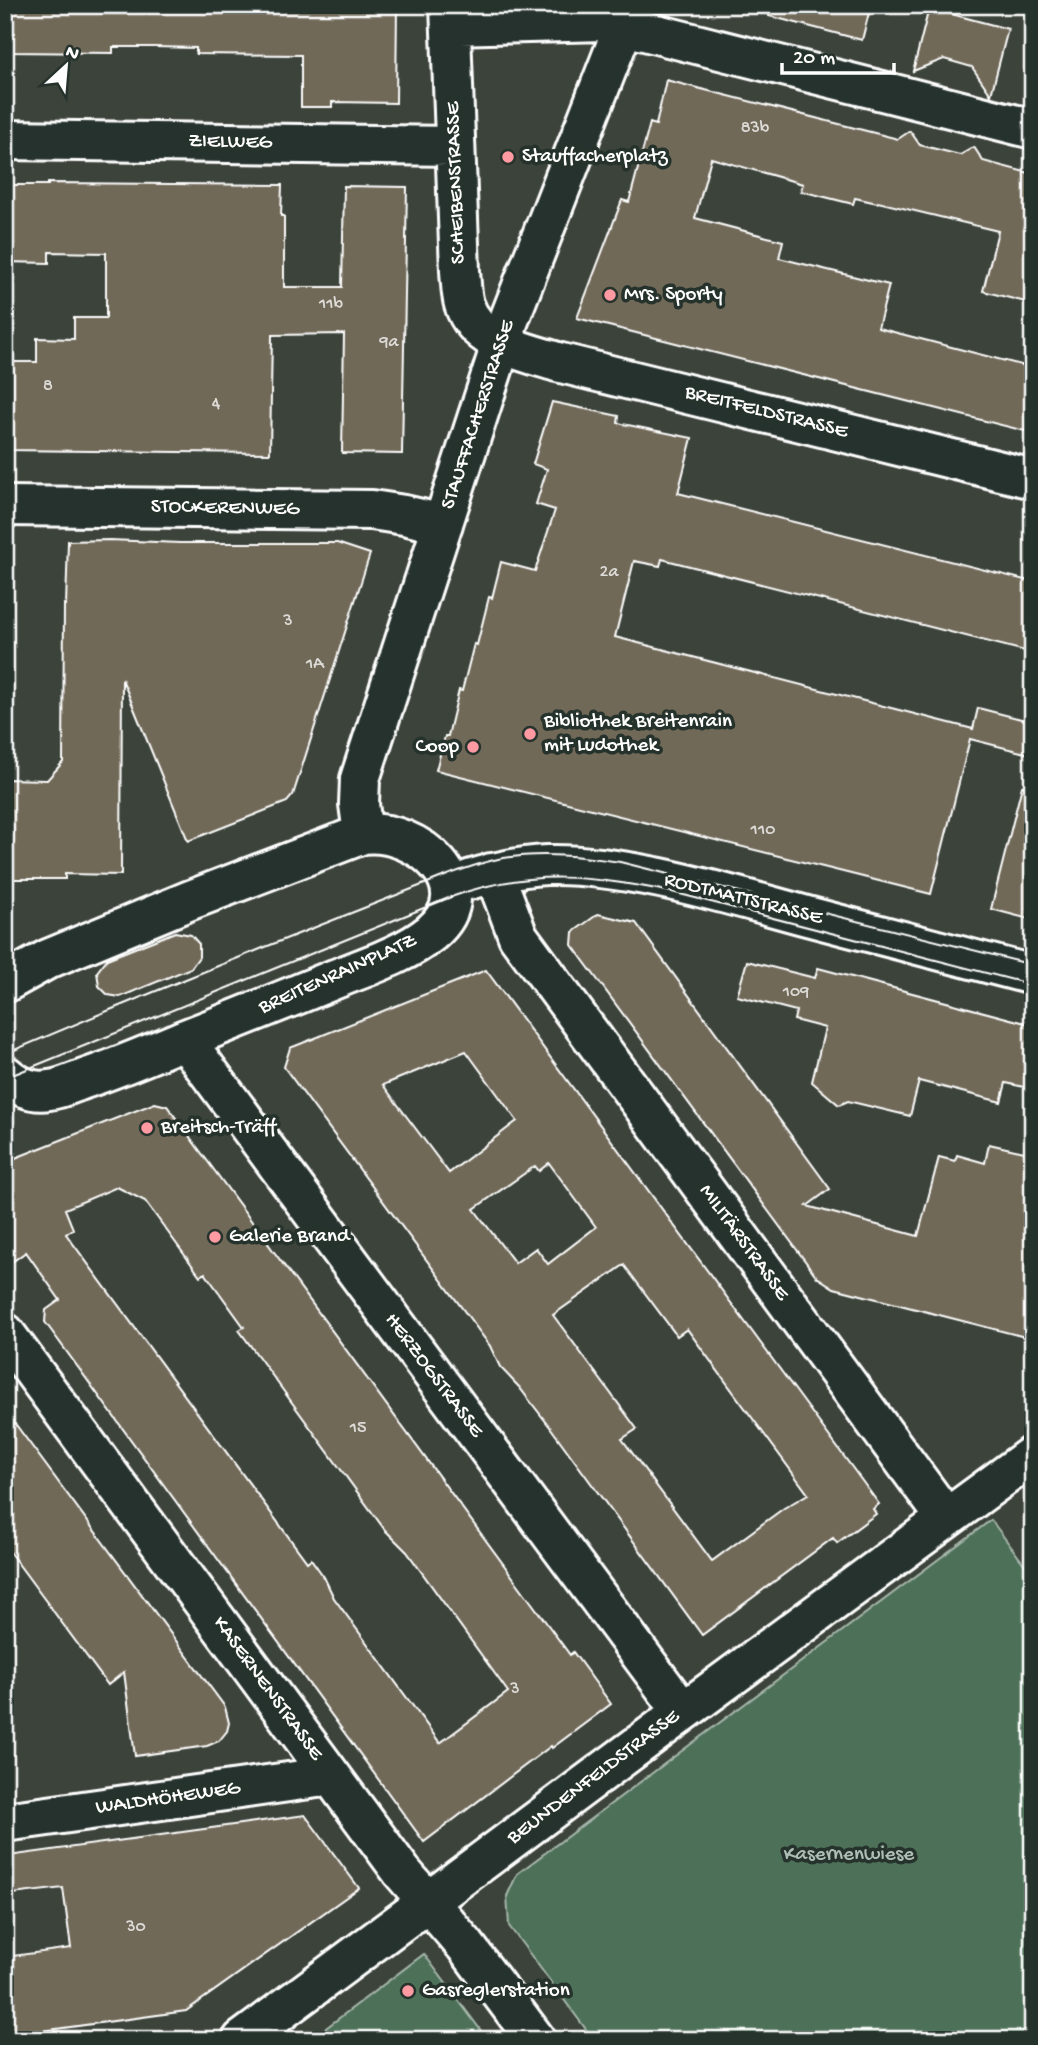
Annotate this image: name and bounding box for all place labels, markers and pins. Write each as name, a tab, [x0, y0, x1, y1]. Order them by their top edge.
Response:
place label: Stauffacherplatz	[522, 145, 668, 170]
marker: Stauffacherplatz	[500, 149, 516, 165]
place label: Mrs. Sporty	[624, 283, 723, 308]
marker: Mrs. Sporty	[602, 287, 618, 303]
place label: Bibliothek Breitenrain mit Ludothek	[543, 710, 732, 759]
marker: Bibliothek Breitenrain mit Ludothek	[522, 726, 538, 742]
place label: Coop	[415, 735, 460, 760]
marker: Coop	[465, 739, 481, 755]
place label: Breitsch-Träff	[160, 1116, 277, 1141]
marker: Breitsch-Träff	[139, 1120, 155, 1136]
place label: Galerie Brand	[229, 1225, 351, 1250]
marker: Galerie Brand	[207, 1229, 223, 1245]
place label: Gasreglerstation	[422, 1979, 570, 2004]
marker: Gasreglerstation	[400, 1983, 416, 1999]

